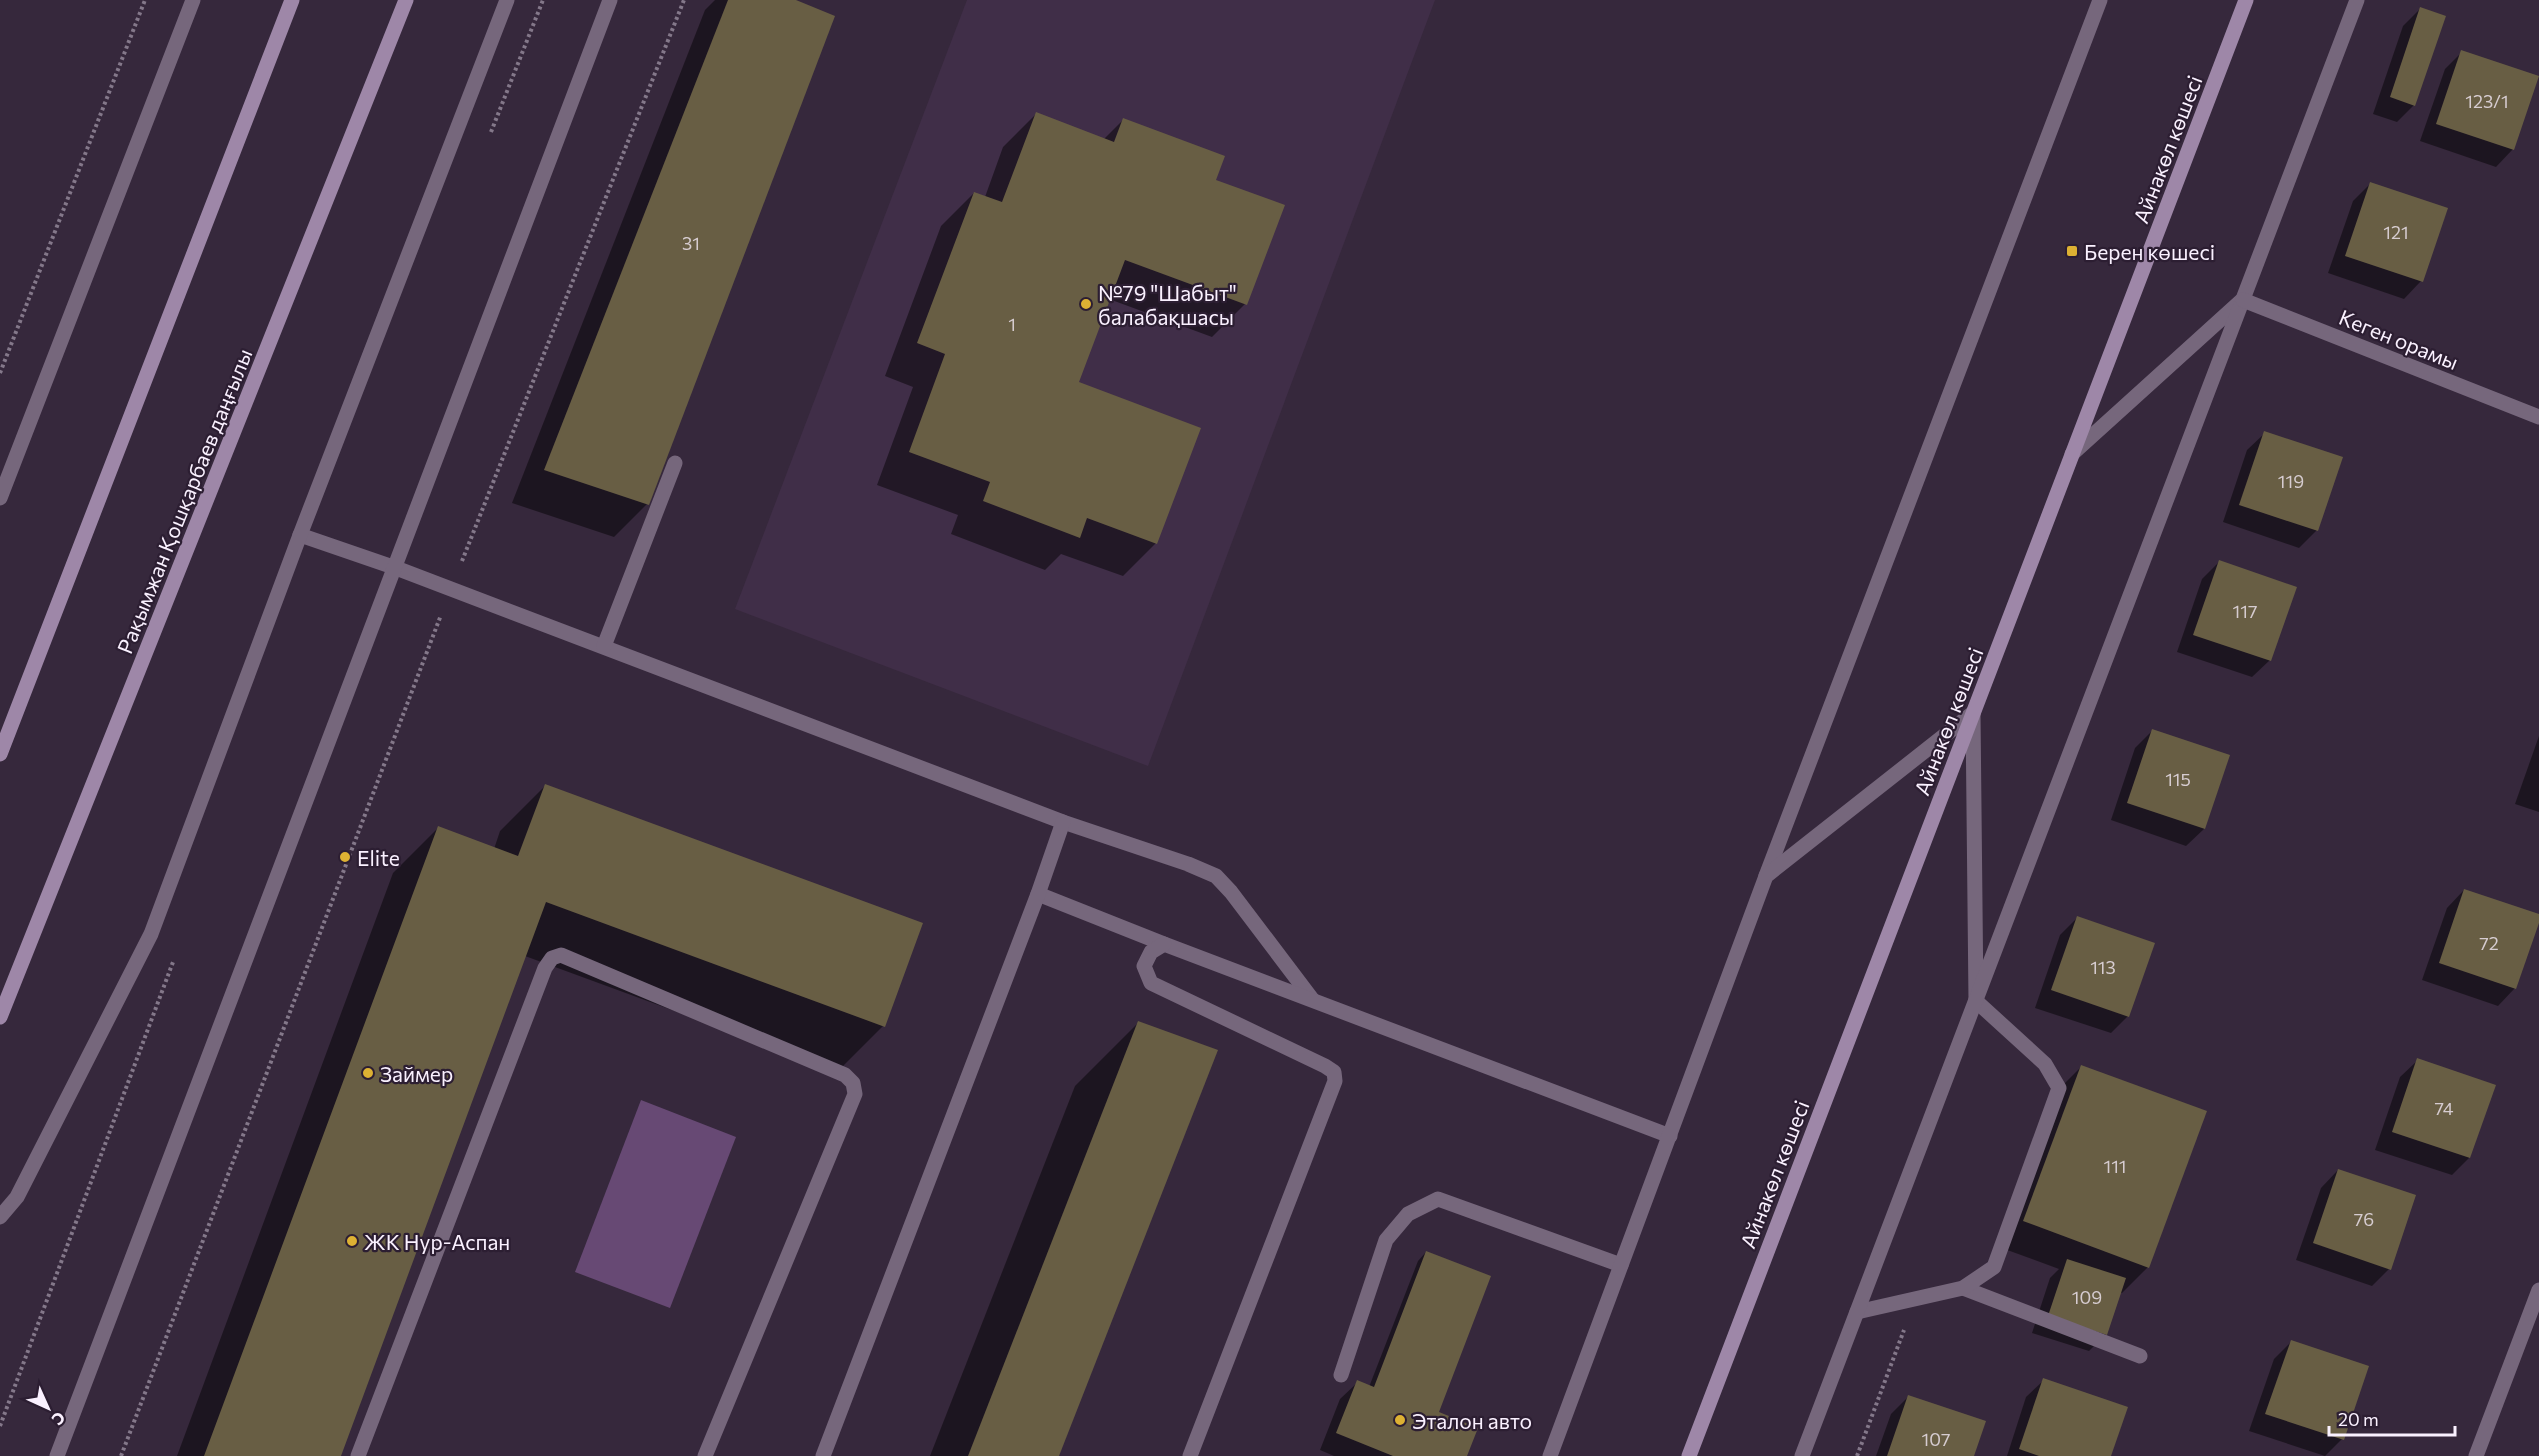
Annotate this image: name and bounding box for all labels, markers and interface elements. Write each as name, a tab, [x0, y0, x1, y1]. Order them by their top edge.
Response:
street label: Айнакөл көшесі	[2127, 72, 2207, 226]
house number: 123/1	[2465, 90, 2509, 112]
house number: 121	[2383, 221, 2409, 243]
house number: 31	[682, 232, 700, 254]
place label: Берен көшесі	[2084, 239, 2215, 264]
marker: Берен көшесі	[2065, 244, 2079, 258]
place label: №79 "Шабыт" балабақшасы	[1098, 280, 1237, 329]
marker: №79 "Шабыт" балабақшасы	[1079, 297, 1093, 311]
street label: Кеген орамы	[2336, 304, 2462, 374]
house number: 1	[1008, 313, 1016, 335]
street label: Рақымжан Қошқарбаев даңғылы	[111, 345, 257, 657]
house number: 119	[2278, 470, 2304, 492]
house number: 117	[2233, 600, 2257, 622]
street label: Айнакөл көшесі	[1908, 644, 1988, 798]
house number: 115	[2165, 768, 2191, 790]
place label: Elite	[357, 845, 400, 870]
marker: Elite	[338, 850, 352, 864]
house number: 72	[2479, 932, 2499, 954]
house number: 113	[2090, 956, 2116, 978]
place label: Займер	[380, 1061, 453, 1086]
marker: Займер	[361, 1066, 375, 1080]
street label: Айнакөл көшесі	[1734, 1097, 1814, 1251]
house number: 74	[2434, 1097, 2454, 1119]
house number: 111	[2103, 1155, 2127, 1177]
house number: 76	[2354, 1208, 2374, 1230]
place label: ЖК Нур-Аспан	[364, 1229, 510, 1254]
marker: ЖК Нур-Аспан	[345, 1234, 359, 1248]
house number: 109	[2072, 1286, 2102, 1308]
north arrow	[18, 1378, 78, 1438]
scale bar	[2329, 1399, 2455, 1437]
text: С	[48, 1408, 70, 1430]
place label: Эталон авто	[1412, 1408, 1532, 1433]
text: 20 m	[2338, 1408, 2379, 1430]
marker: Эталон авто	[1393, 1413, 1407, 1427]
house number: 107	[1922, 1428, 1950, 1450]

